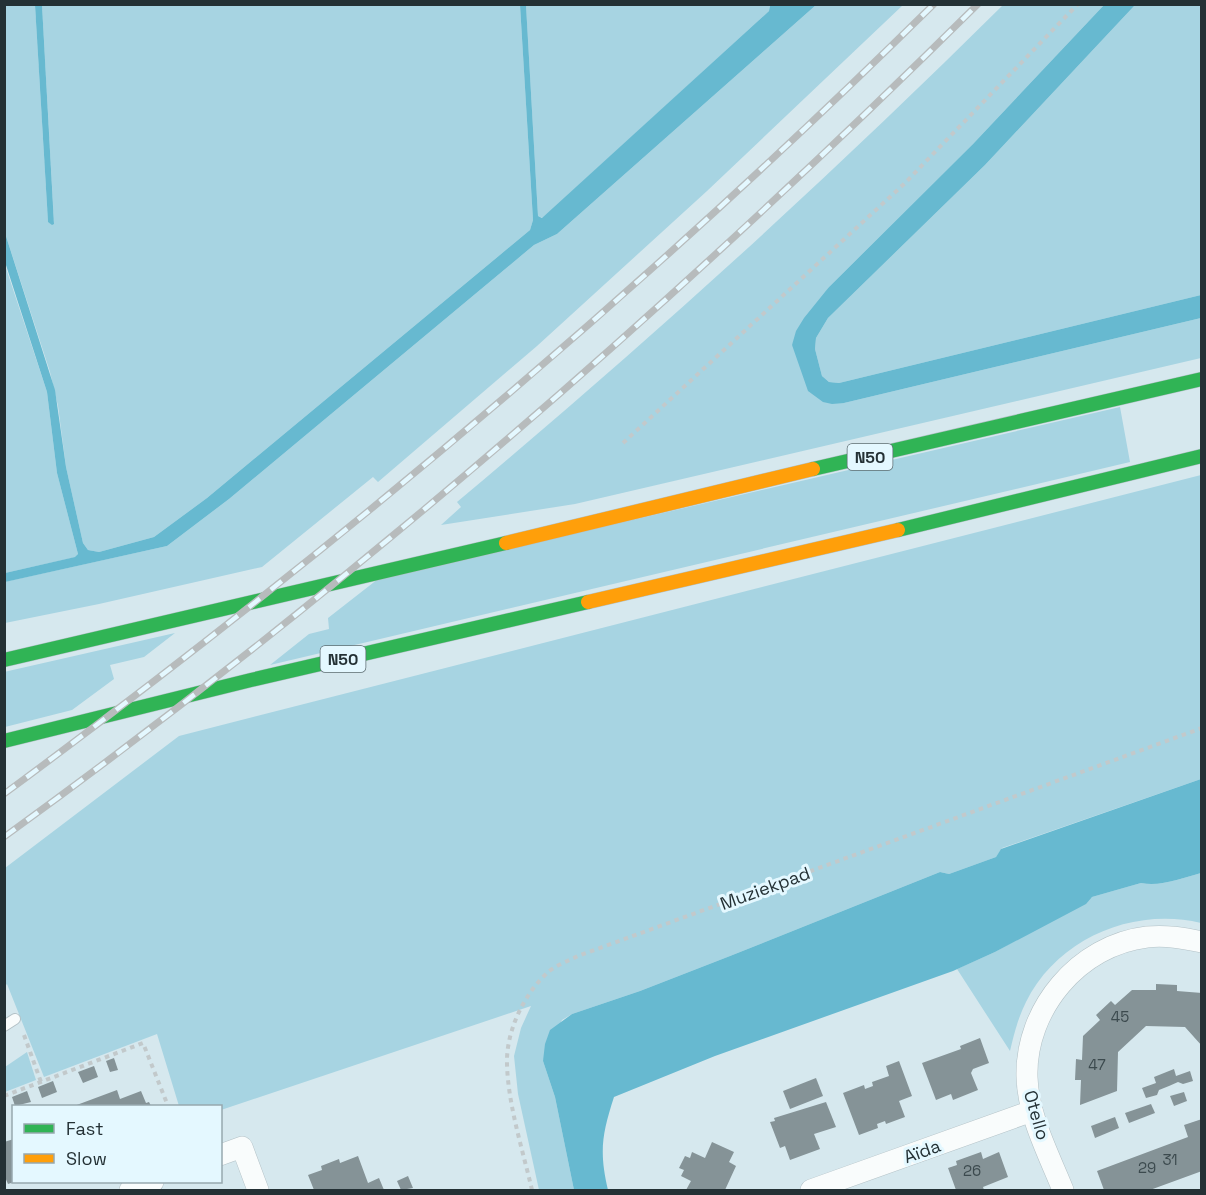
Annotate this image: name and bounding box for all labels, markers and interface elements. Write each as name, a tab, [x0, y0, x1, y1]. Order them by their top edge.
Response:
road number: N50	[848, 444, 892, 470]
road number: N50	[320, 646, 366, 672]
street label: Muziekpad	[717, 861, 813, 915]
house number: 45	[1111, 1007, 1129, 1026]
house number: 47	[1088, 1055, 1106, 1074]
street label: Otello	[1019, 1088, 1055, 1142]
legend	[12, 1105, 222, 1183]
text: Fast	[66, 1117, 103, 1140]
street label: Aïda	[900, 1134, 944, 1168]
text: Slow	[66, 1147, 107, 1170]
house number: 31	[1162, 1150, 1178, 1169]
house number: 29	[1138, 1158, 1156, 1177]
house number: 26	[963, 1161, 981, 1180]

